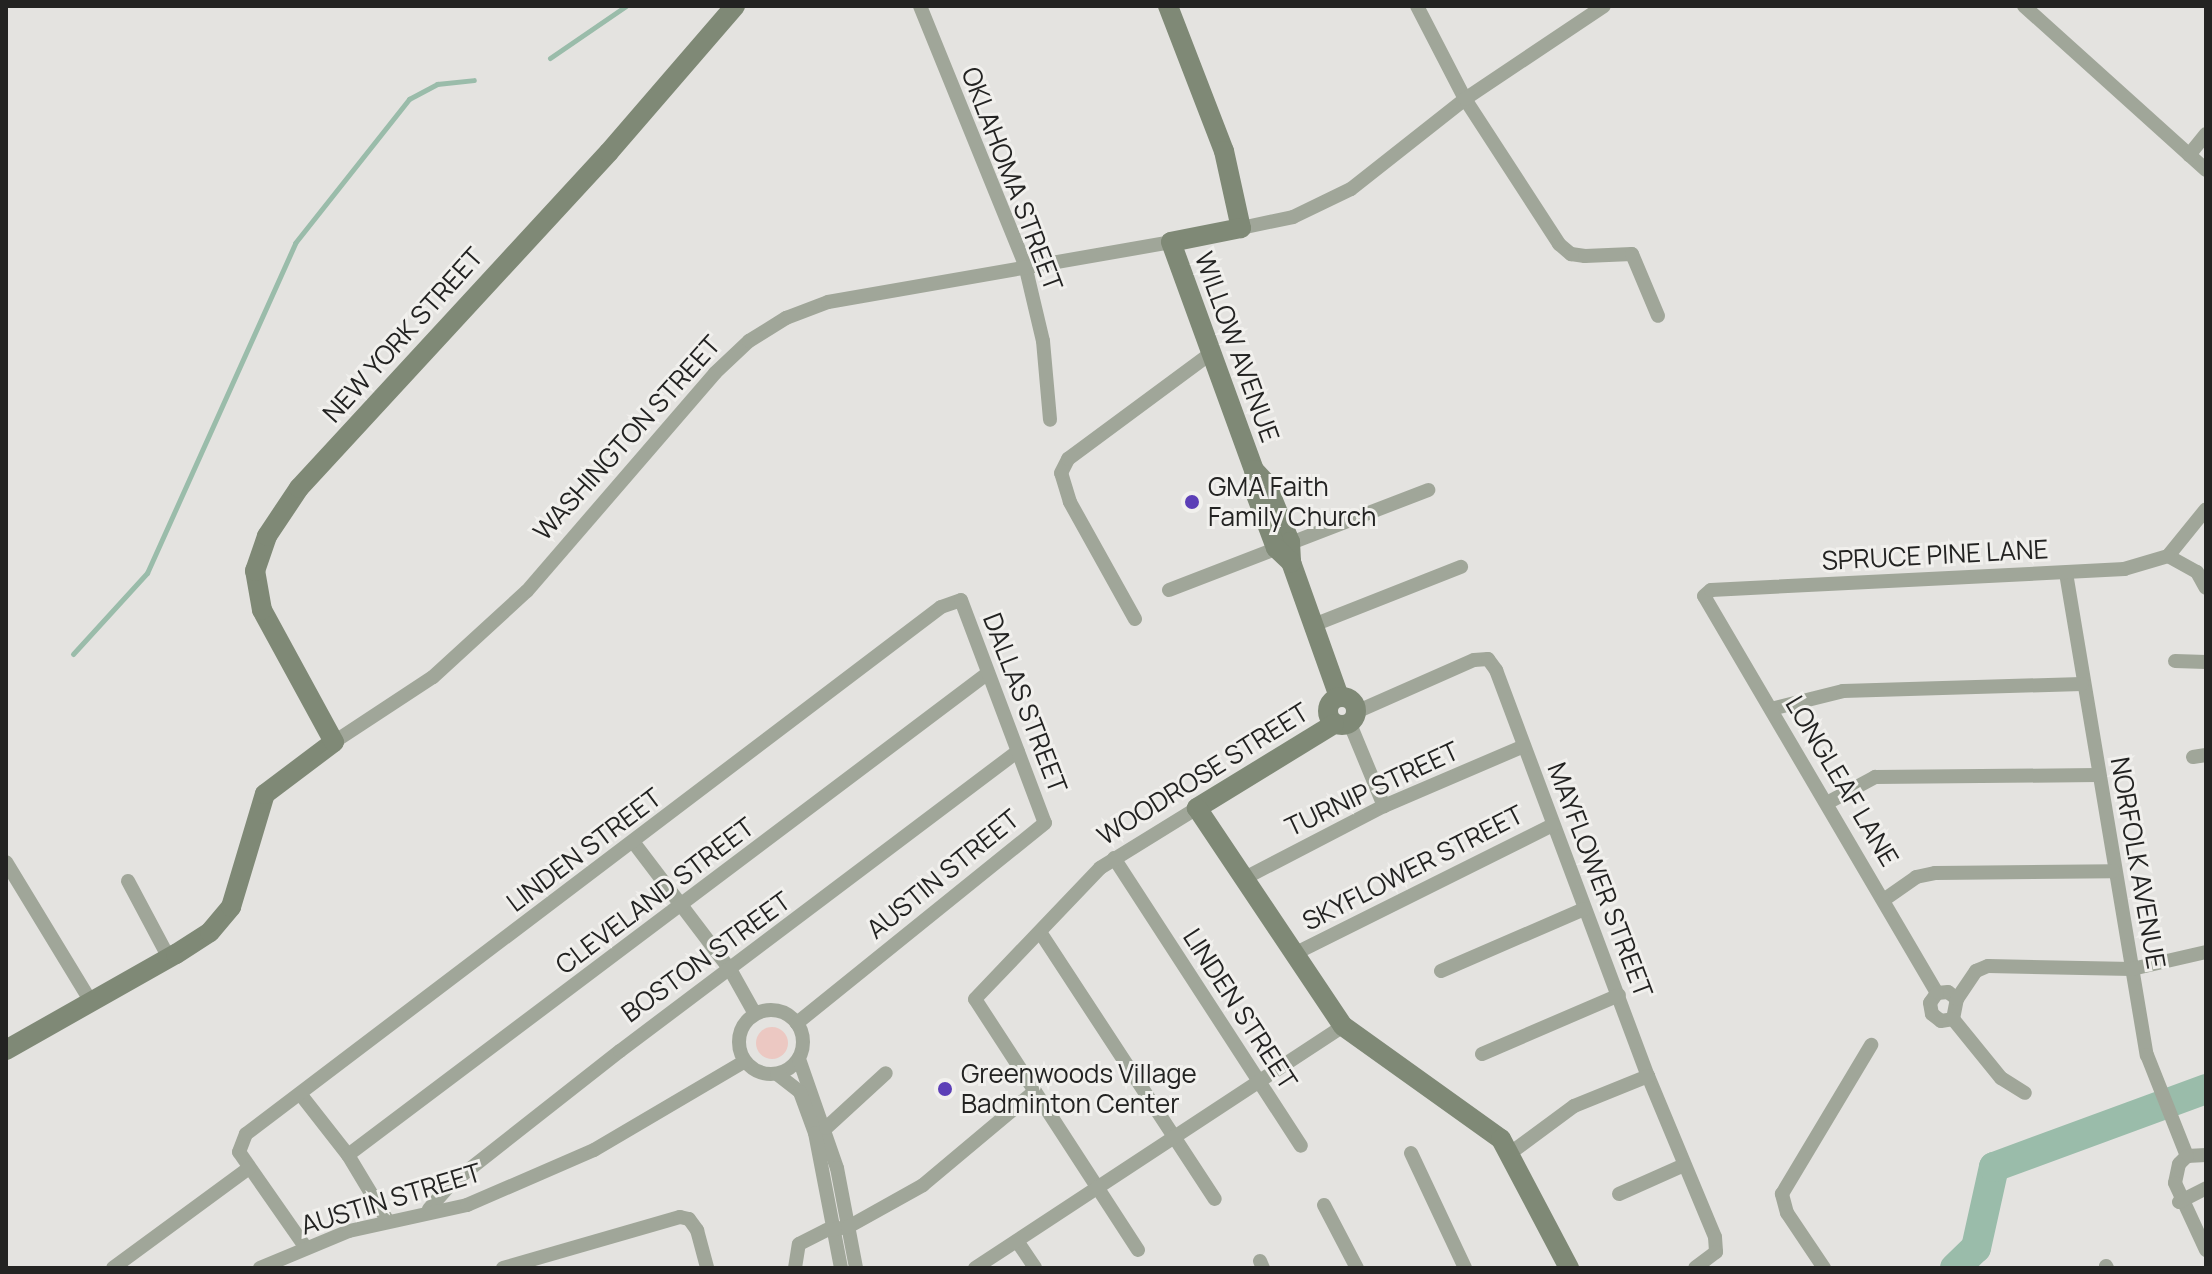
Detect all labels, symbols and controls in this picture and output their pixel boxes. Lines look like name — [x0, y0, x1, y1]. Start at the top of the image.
street label: OKLAHOMA STREET — [955, 63, 1069, 295]
street label: NEW YORK STREET — [316, 241, 490, 429]
street label: WILLOW AVENUE — [1188, 248, 1286, 446]
street label: WASHINGTON STREET — [527, 329, 727, 547]
place label: GMA Faith Family Church — [1208, 471, 1377, 532]
marker: GMA Faith Family Church — [1183, 493, 1201, 511]
street label: SPRUCE PINE LANE — [1821, 533, 2049, 577]
street label: DALLAS STREET — [976, 609, 1074, 797]
street label: LONGLEAF LANE — [1779, 690, 1905, 872]
street label: WOODROSE STREET — [1092, 696, 1314, 852]
street label: TURNIP STREET — [1280, 735, 1464, 843]
street label: NORFOLK AVENUE — [2104, 755, 2172, 971]
street label: MAYFLOWER STREET — [1541, 758, 1659, 1002]
street label: LINDEN STREET — [501, 782, 667, 918]
street label: SKYFLOWER STREET — [1297, 799, 1529, 937]
street label: AUSTIN STREET — [860, 803, 1026, 945]
street label: CLEVELAND STREET — [550, 811, 760, 981]
street label: BOSTON STREET — [615, 885, 797, 1029]
street label: LINDEN STREET — [1176, 923, 1304, 1095]
place label: Greenwoods Village Badminton Center — [961, 1058, 1197, 1120]
marker: Greenwoods Village Badminton Center — [936, 1080, 954, 1098]
street label: AUSTIN STREET — [297, 1157, 485, 1241]

